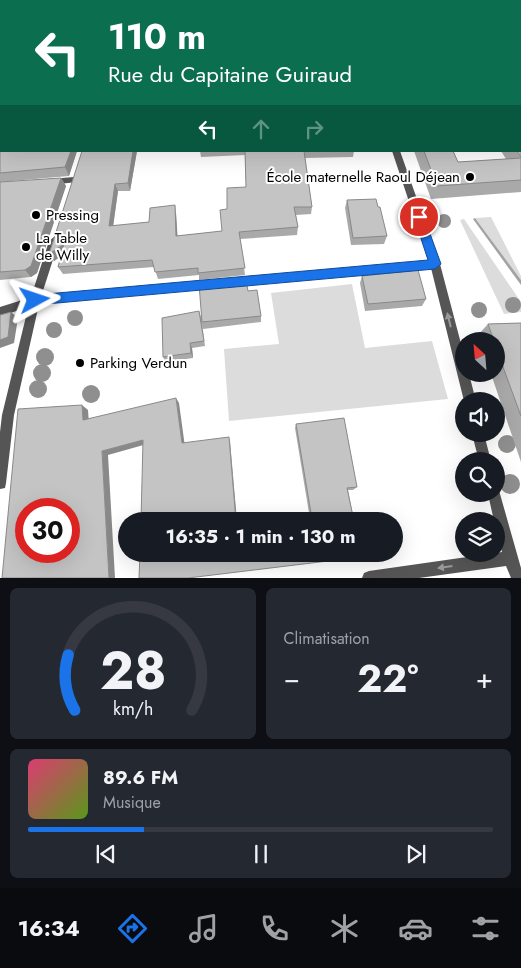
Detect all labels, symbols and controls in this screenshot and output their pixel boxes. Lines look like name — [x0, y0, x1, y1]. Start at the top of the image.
text: 110 m — [108, 12, 206, 62]
icon: left — [25, 20, 90, 85]
text: Rue du Capitaine Guiraud — [108, 58, 352, 90]
icon: left — [194, 115, 222, 143]
icon: ahead — [247, 115, 275, 143]
icon: right — [300, 115, 328, 143]
place label: École maternelle Raoul Déjean — [266, 166, 460, 188]
marker: École maternelle Raoul Déjean — [464, 171, 476, 183]
pin — [398, 196, 440, 238]
icon: arrive — [405, 203, 433, 231]
place label: Pressing — [46, 204, 99, 226]
marker: Pressing — [30, 209, 42, 221]
place label: La Table de Willy — [36, 227, 89, 266]
marker: La Table de Willy — [20, 241, 32, 253]
position arrow — [8, 273, 60, 325]
one-way arrow — [445, 313, 453, 328]
north arrow — [455, 332, 505, 382]
map controls — [455, 332, 505, 562]
place label: Parking Verdun — [90, 352, 187, 374]
marker: Parking Verdun — [74, 357, 86, 369]
button: sound — [455, 392, 505, 442]
button: search — [455, 452, 505, 502]
speed limit sign: 30 — [15, 498, 80, 563]
button: layers — [455, 512, 505, 562]
text: 16:35 · 1 min · 130 m — [165, 523, 356, 550]
one-way arrow — [436, 563, 452, 571]
text: Climatisation — [284, 627, 370, 650]
text: 28 — [99, 633, 166, 709]
text: 22° — [357, 651, 418, 706]
text: − — [284, 658, 300, 699]
text: + — [476, 658, 493, 699]
text: km/h — [113, 696, 153, 722]
text: 89.6 FM — [103, 764, 178, 791]
text: Musique — [103, 791, 161, 814]
icon: previous — [92, 840, 120, 868]
icon: pause — [247, 840, 275, 868]
icon: next — [402, 840, 430, 868]
icon: directions — [115, 911, 150, 946]
icon: music — [186, 911, 221, 946]
icon: phone — [257, 911, 292, 946]
icon: climate — [327, 911, 362, 946]
icon: car — [398, 911, 433, 946]
icon: filters — [468, 911, 503, 946]
text: 16:34 — [18, 912, 80, 944]

